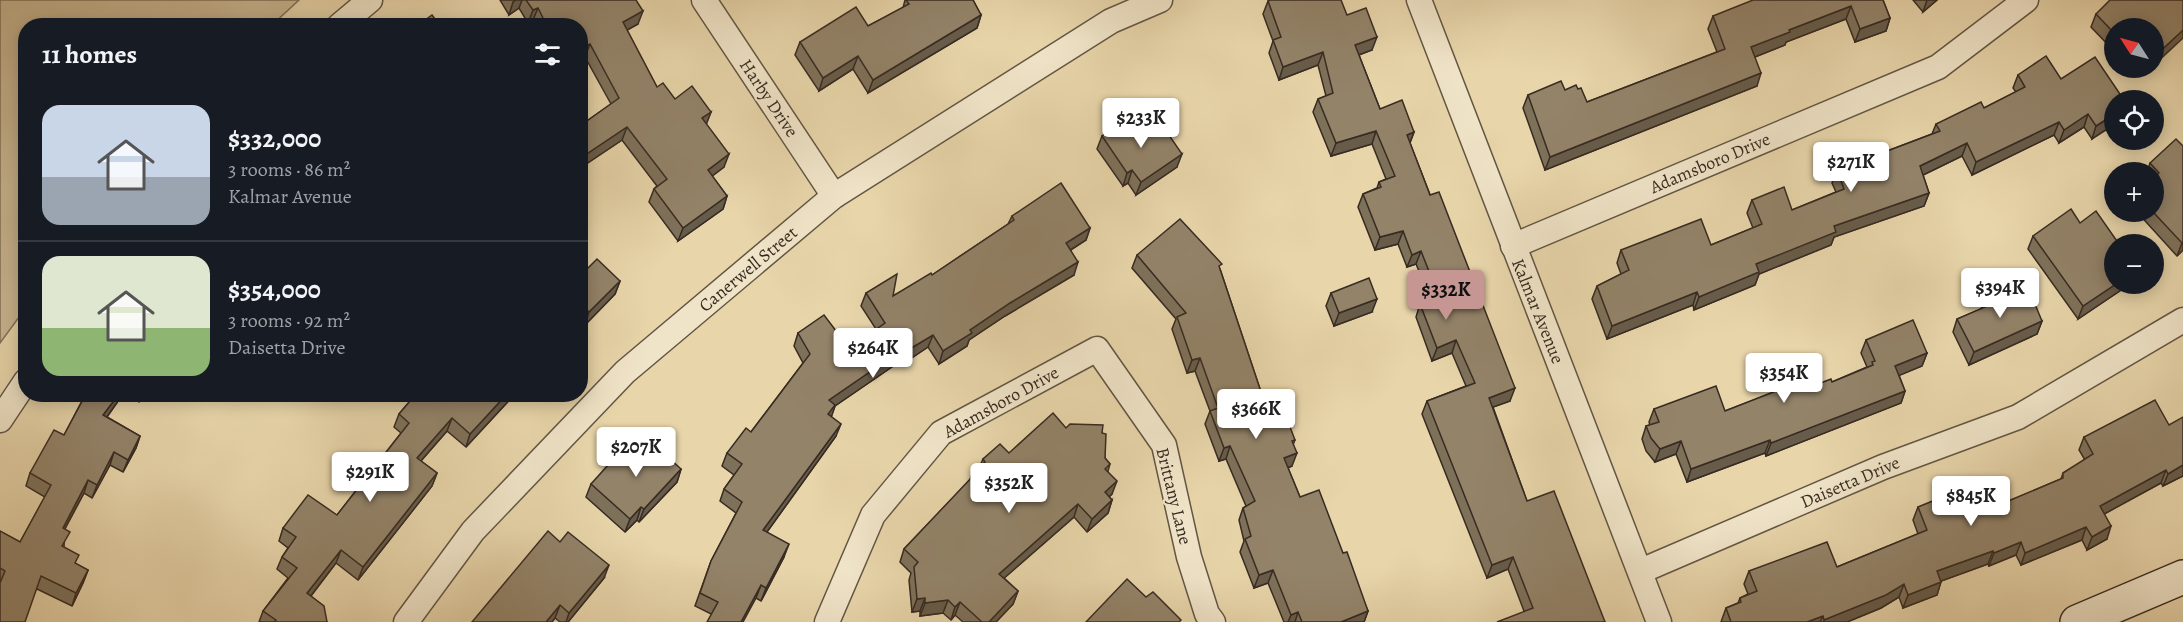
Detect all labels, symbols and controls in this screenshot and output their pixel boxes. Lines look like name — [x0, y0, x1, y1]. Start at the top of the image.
north arrow — [2104, 18, 2164, 78]
map controls — [2104, 18, 2164, 294]
text: 11 homes — [42, 37, 137, 72]
icon: filters — [531, 38, 564, 71]
street label: Harby Drive — [734, 54, 804, 142]
button: locate — [2104, 90, 2164, 150]
pin: $233K — [1099, 98, 1183, 149]
text: $233K — [1116, 104, 1166, 131]
text: $332,000 — [228, 121, 321, 156]
street label: Adamsboro Drive — [1645, 127, 1774, 199]
icon: home — [90, 129, 162, 201]
pin: $271K — [1809, 142, 1893, 193]
text: $271K — [1827, 148, 1875, 175]
text: 3 rooms · 86 m² — [228, 156, 350, 183]
button: + — [2104, 162, 2164, 222]
text: Kalmar Avenue — [228, 183, 352, 210]
street label: Canerwell Street — [694, 221, 802, 317]
button: − — [2104, 234, 2164, 294]
street label: Kalmar Avenue — [1506, 255, 1570, 367]
pin: $394K — [1958, 268, 2042, 319]
pin: $332K — [1404, 270, 1488, 321]
text: $354,000 — [228, 272, 321, 307]
text: $394K — [1975, 274, 2025, 301]
text: $332K — [1421, 276, 1471, 303]
icon: home — [90, 280, 162, 352]
text: 3 rooms · 92 m² — [228, 307, 350, 334]
pin: $264K — [831, 328, 915, 379]
text: Daisetta Drive — [228, 334, 345, 361]
text: $264K — [848, 334, 898, 361]
pin: $354K — [1742, 353, 1826, 404]
text: $354K — [1760, 359, 1809, 386]
street label: Adamsboro Drive — [938, 360, 1063, 444]
pin: $366K — [1214, 389, 1298, 440]
text: $366K — [1231, 395, 1281, 422]
pin: $207K — [594, 427, 678, 478]
text: $207K — [611, 433, 661, 460]
street label: Brittany Lane — [1150, 445, 1198, 547]
street label: Daisetta Drive — [1797, 450, 1903, 514]
pin: $291K — [328, 452, 412, 503]
text: $291K — [346, 458, 394, 485]
pin: $352K — [967, 463, 1051, 514]
text: $352K — [984, 469, 1034, 496]
pin: $845K — [1929, 476, 2013, 527]
text: $845K — [1946, 482, 1996, 509]

